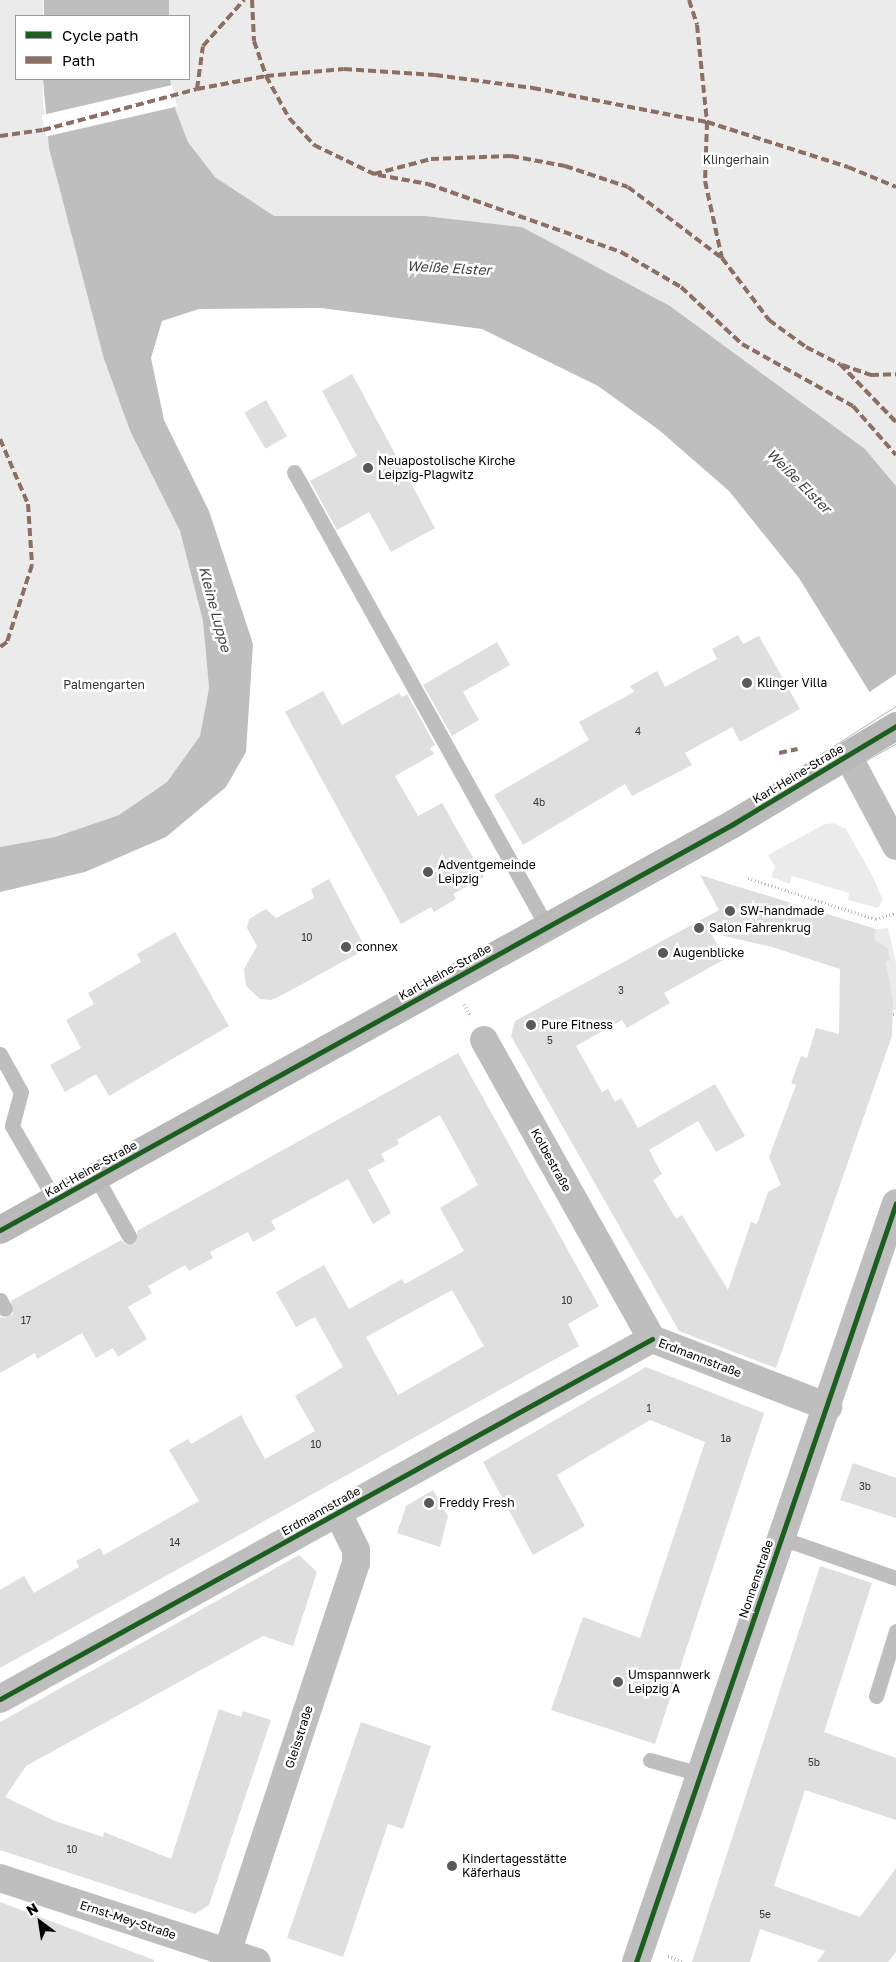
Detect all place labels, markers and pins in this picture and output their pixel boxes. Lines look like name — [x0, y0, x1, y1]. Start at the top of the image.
place label: Neuapostolische Kirche Leipzig-Plagwitz — [378, 454, 515, 482]
marker: Neuapostolische Kirche Leipzig-Plagwitz — [362, 462, 374, 474]
place label: Klinger Villa — [757, 676, 827, 690]
marker: Klinger Villa — [741, 677, 753, 689]
place label: Adventgemeinde Leipzig — [438, 858, 536, 886]
marker: Adventgemeinde Leipzig — [422, 866, 434, 878]
place label: SW-handmade — [740, 904, 824, 918]
marker: SW-handmade — [724, 905, 736, 917]
place label: Salon Fahrenkrug — [709, 921, 811, 935]
marker: Salon Fahrenkrug — [693, 922, 705, 934]
place label: connex — [356, 940, 398, 954]
marker: connex — [340, 941, 352, 953]
place label: Augenblicke — [673, 946, 744, 960]
marker: Augenblicke — [657, 947, 669, 959]
place label: Pure Fitness — [541, 1018, 613, 1032]
marker: Pure Fitness — [525, 1019, 537, 1031]
place label: Freddy Fresh — [439, 1496, 515, 1510]
marker: Freddy Fresh — [423, 1497, 435, 1509]
place label: Umspannwerk Leipzig A — [628, 1668, 711, 1696]
marker: Umspannwerk Leipzig A — [612, 1676, 624, 1688]
place label: Kindertagesstätte Käferhaus — [462, 1852, 567, 1880]
marker: Kindertagesstätte Käferhaus — [446, 1860, 458, 1872]

